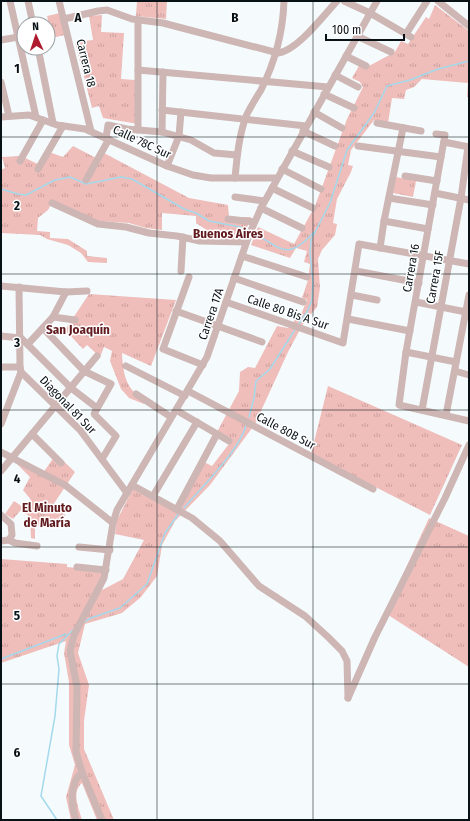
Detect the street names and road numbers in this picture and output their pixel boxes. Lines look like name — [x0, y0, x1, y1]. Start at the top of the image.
street label: Carrera 18 — [73, 38, 99, 88]
street label: Calle 78C Sur — [111, 122, 174, 162]
street label: Carrera 16 — [400, 243, 422, 293]
street label: Carrera 15F — [423, 249, 447, 305]
street label: Carrera 17A — [196, 286, 227, 342]
street label: Calle 80 Bis A Sur — [246, 292, 331, 333]
street label: Diagonal 81 Sur — [37, 373, 100, 437]
street label: Calle 80B Sur — [254, 410, 319, 453]

